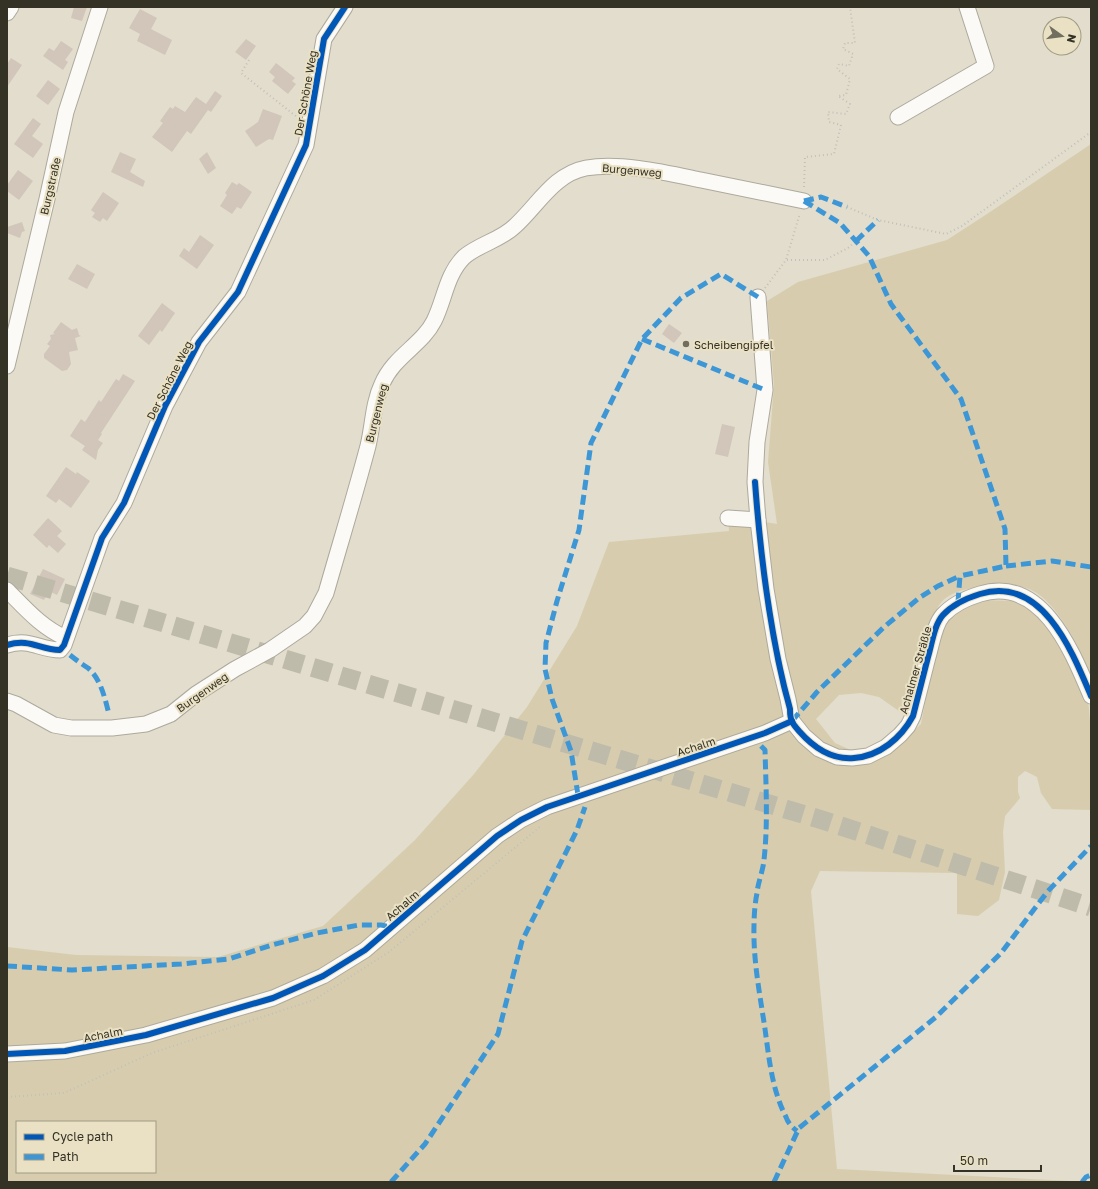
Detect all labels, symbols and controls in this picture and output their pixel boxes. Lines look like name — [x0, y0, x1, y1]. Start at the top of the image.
north arrow — [1042, 16, 1082, 56]
text: N — [1065, 33, 1080, 44]
street label: Der Schöne Weg — [291, 49, 319, 137]
street label: Burgstraße — [37, 156, 63, 216]
street label: Burgenweg — [602, 161, 662, 179]
street label: Der Schöne Weg — [144, 338, 194, 422]
place label: Scheibengipfel — [694, 338, 774, 351]
marker: Scheibengipfel — [681, 339, 691, 349]
street label: Burgenweg — [362, 382, 390, 444]
street label: Achalmer Sträßle — [896, 625, 934, 715]
street label: Burgenweg — [174, 669, 230, 715]
street label: Achalm — [675, 734, 717, 758]
street label: Achalm — [383, 887, 421, 923]
street label: Achalm — [82, 1024, 124, 1044]
legend — [16, 1121, 156, 1173]
text: Cycle path — [52, 1129, 113, 1144]
scale bar — [954, 1147, 1041, 1173]
text: Path — [52, 1149, 79, 1164]
text: 50 m — [960, 1153, 988, 1168]

